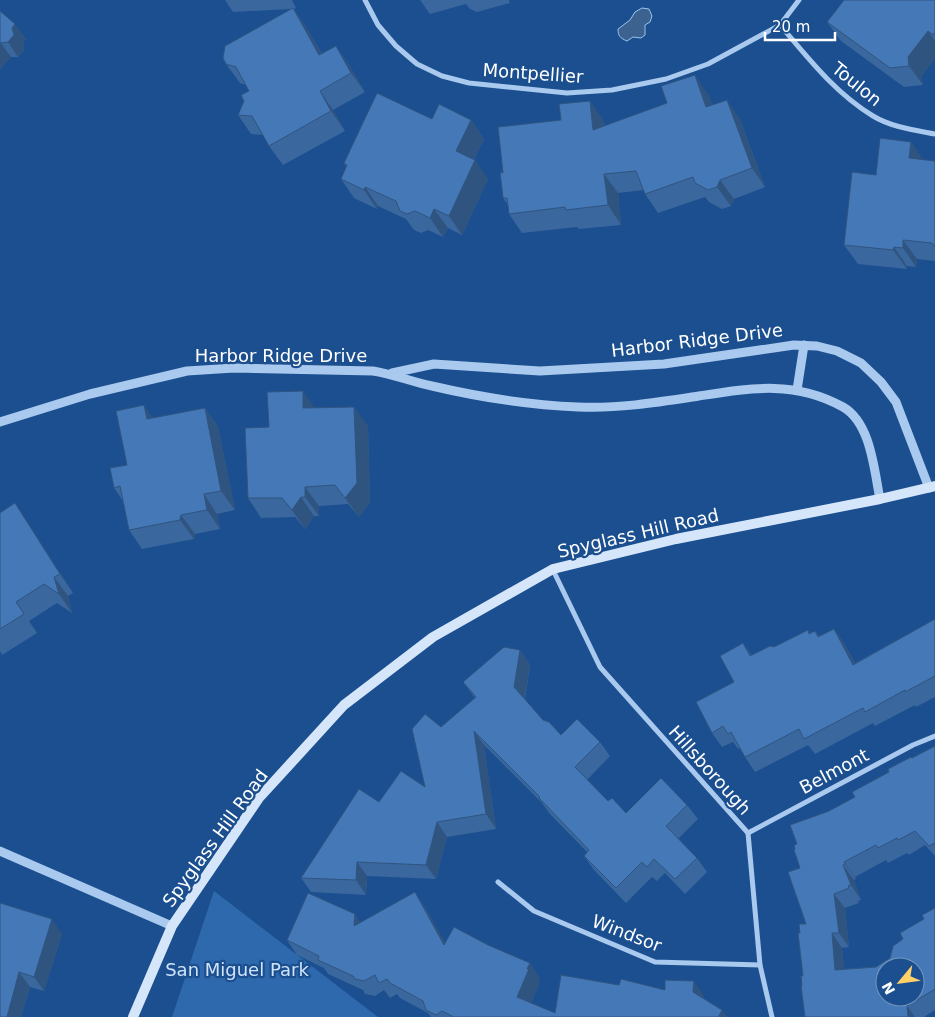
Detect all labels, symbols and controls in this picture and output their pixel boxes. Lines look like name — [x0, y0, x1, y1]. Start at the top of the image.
scale bar — [765, 10, 835, 42]
text: 20 m — [772, 18, 810, 36]
street label: Toulon — [827, 57, 886, 110]
street label: Montpellier — [482, 59, 585, 87]
street label: Harbor Ridge Drive — [610, 319, 784, 361]
street label: Harbor Ridge Drive — [195, 345, 367, 366]
street label: Spyglass Hill Road — [555, 504, 721, 562]
street label: Hillsborough — [665, 721, 755, 819]
street label: Belmont — [796, 744, 872, 798]
street label: Spyglass Hill Road — [158, 765, 272, 911]
street label: Windsor — [589, 910, 665, 956]
north arrow — [875, 957, 925, 1007]
park label: San Miguel Park — [165, 959, 309, 980]
text: N — [879, 979, 898, 997]

